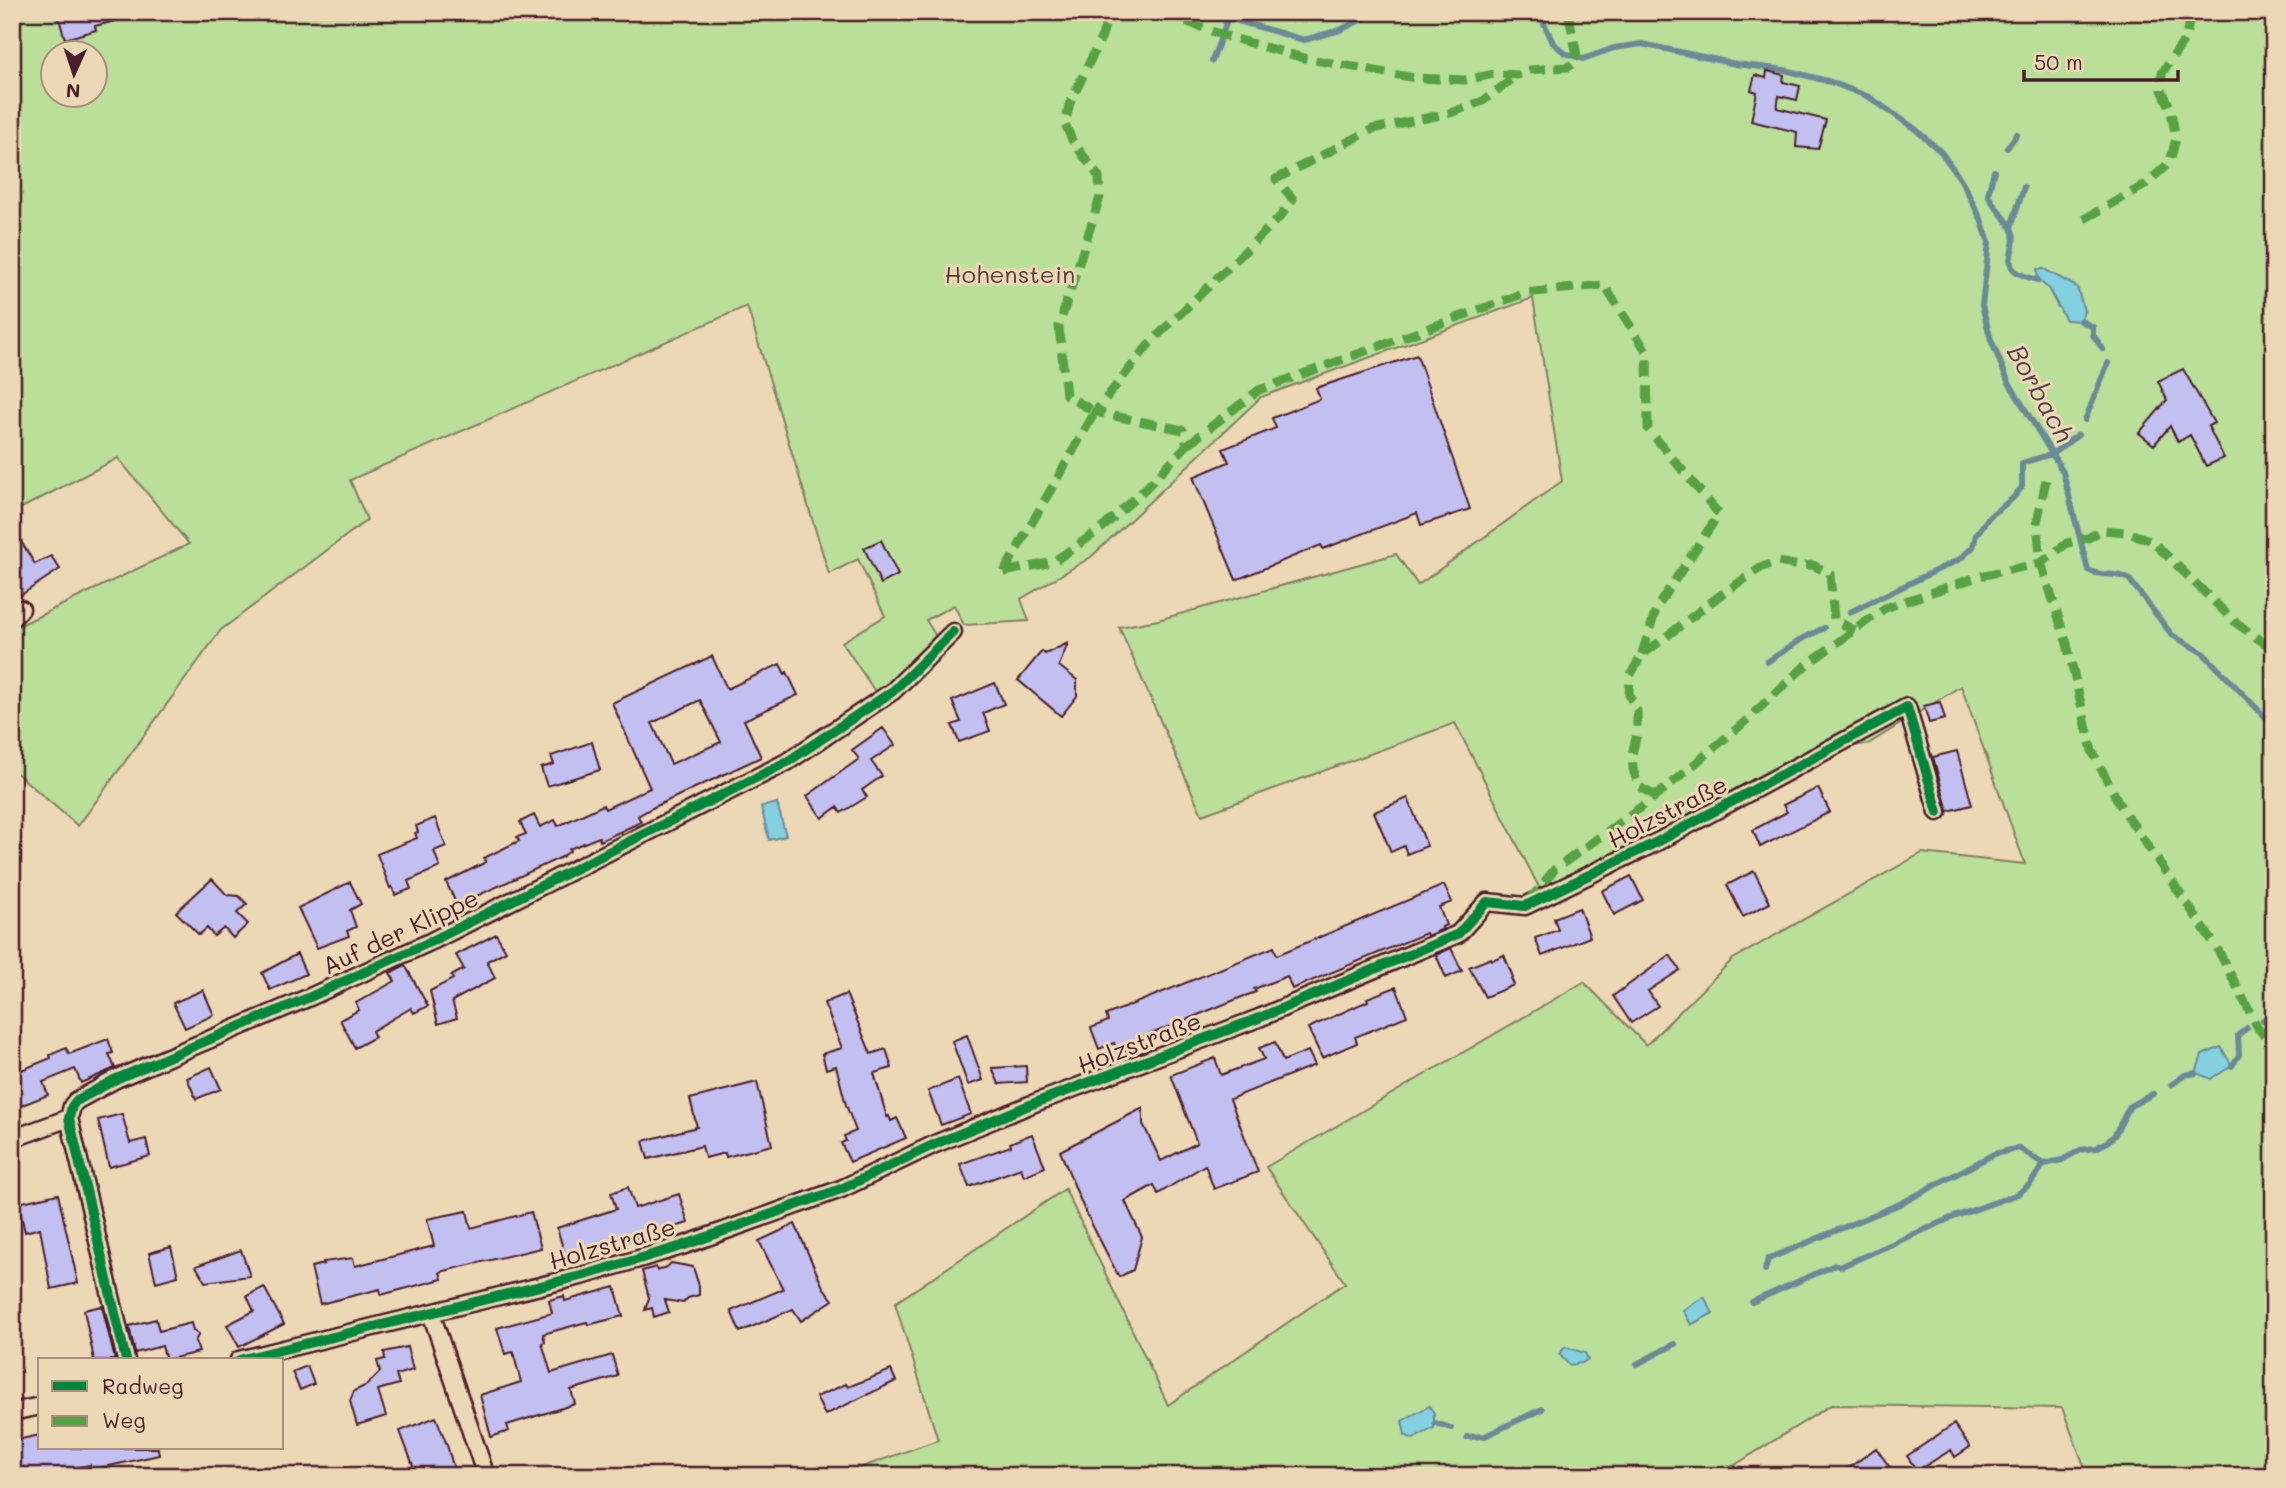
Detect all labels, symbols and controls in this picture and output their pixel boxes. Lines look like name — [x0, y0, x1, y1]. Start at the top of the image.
north arrow — [38, 38, 108, 108]
scale bar — [2024, 38, 2178, 82]
text: 50 m — [2034, 48, 2083, 75]
text: N — [65, 79, 81, 104]
park label: Hohenstein — [945, 258, 1075, 289]
water label: Borbach — [2000, 338, 2082, 448]
street label: Holzstraße — [1602, 768, 1732, 854]
street label: Auf der Klippe — [317, 881, 483, 981]
street label: Holzstraße — [1073, 1004, 1205, 1080]
street label: Holzstraße — [545, 1210, 679, 1276]
legend — [38, 1358, 284, 1450]
text: Radweg — [102, 1372, 183, 1399]
text: Weg — [102, 1406, 146, 1433]

